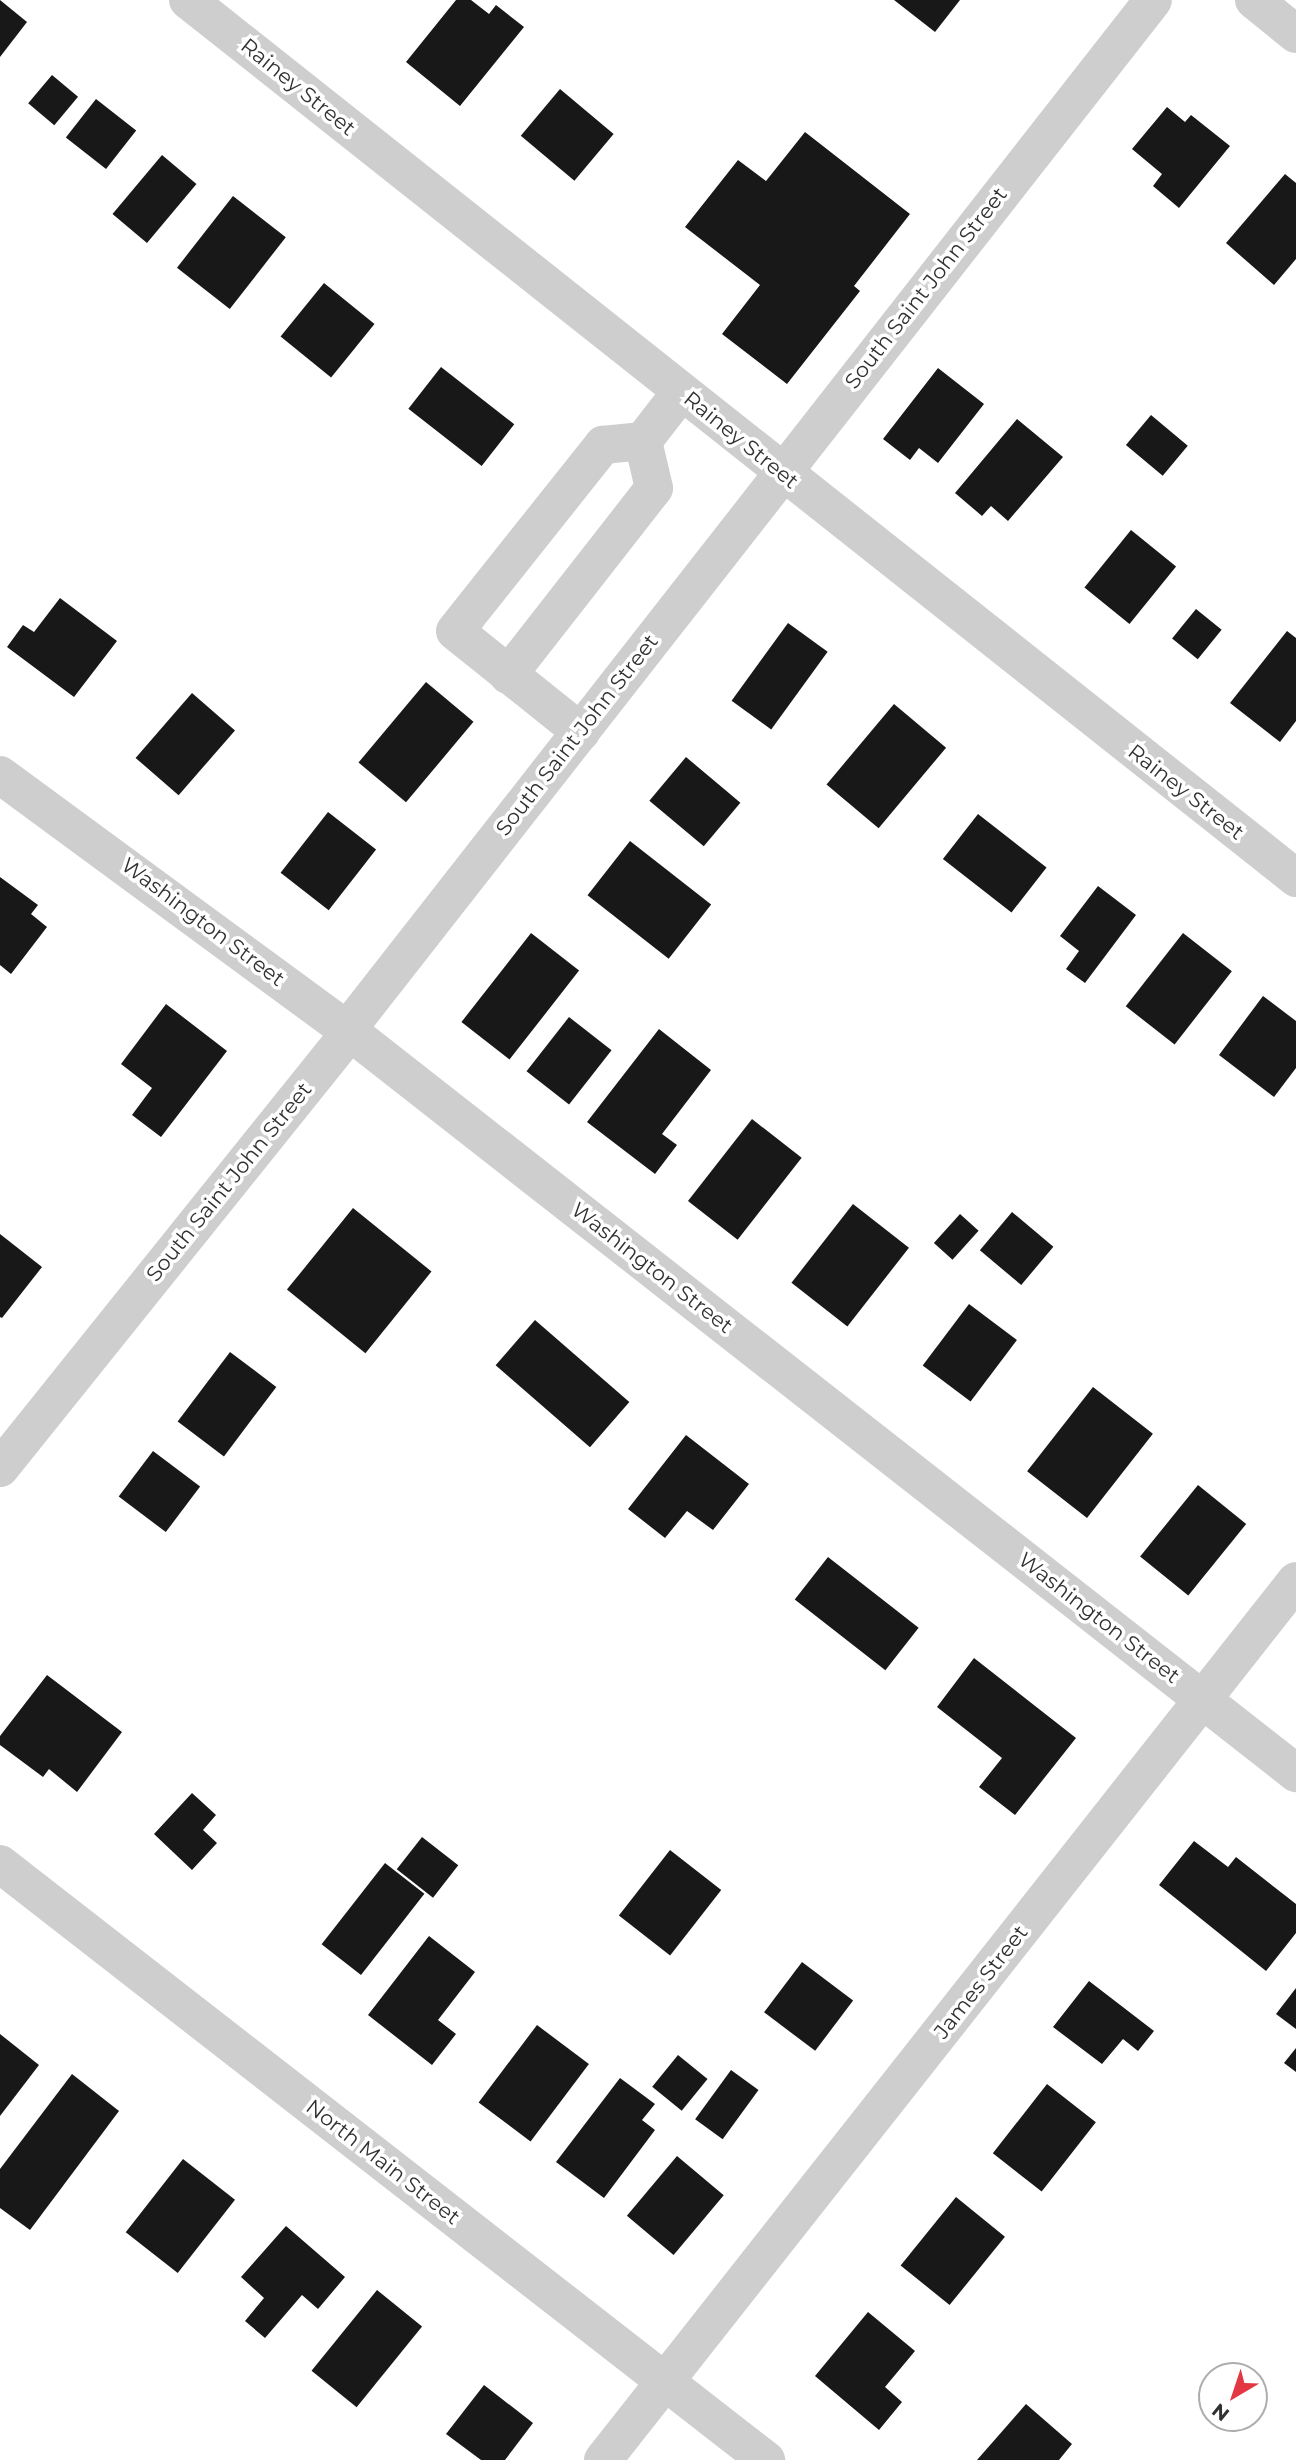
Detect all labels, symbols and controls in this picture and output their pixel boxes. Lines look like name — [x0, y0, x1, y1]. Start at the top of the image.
street label: Rainey Street — [236, 33, 360, 141]
street label: South Saint John Street — [840, 182, 1012, 394]
street label: Rainey Street — [679, 386, 803, 494]
street label: South Saint John Street — [491, 629, 663, 841]
street label: Rainey Street — [1123, 739, 1249, 845]
street label: Washington Street — [116, 852, 290, 992]
street label: South Saint John Street — [141, 1077, 317, 1287]
street label: Washington Street — [566, 1197, 738, 1339]
street label: Washington Street — [1013, 1547, 1185, 1689]
street label: James Street — [929, 1920, 1033, 2044]
street label: North Main Street — [301, 2094, 465, 2230]
north arrow — [1198, 2362, 1268, 2432]
text: N — [1208, 2398, 1234, 2426]

